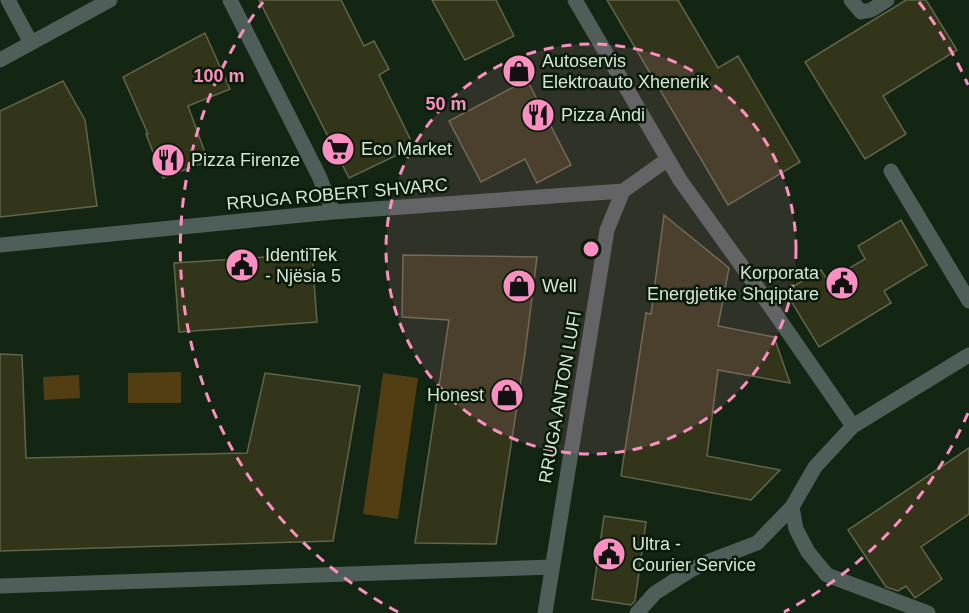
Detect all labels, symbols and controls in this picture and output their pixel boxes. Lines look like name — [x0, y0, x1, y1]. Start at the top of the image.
place label: Autoservis Elektroauto Xhenerik — [542, 51, 710, 92]
shop icon: Autoservis Elektroauto Xhenerik — [501, 53, 537, 89]
text: 100 m — [193, 66, 245, 86]
text: 50 m — [425, 94, 467, 114]
restaurant icon: Pizza Andi — [520, 97, 556, 133]
place label: Pizza Andi — [561, 105, 645, 125]
supermarket icon: Eco Market — [320, 131, 356, 167]
place label: Eco Market — [361, 139, 452, 159]
restaurant icon: Pizza Firenze — [150, 142, 186, 178]
place label: Pizza Firenze — [191, 150, 300, 170]
street label: RRUGA ROBERT SHVARC — [226, 174, 448, 214]
centre of rings — [581, 239, 601, 259]
place label: IdentiTek - Njësia 5 — [265, 245, 341, 286]
public building icon: IdentiTek - Njësia 5 — [224, 247, 260, 283]
place label: Korporata Energjetike Shqiptare — [647, 263, 820, 304]
public building icon: Korporata Energjetike Shqiptare — [824, 265, 860, 301]
shop icon: Well — [501, 268, 537, 304]
place label: Well — [542, 276, 577, 296]
street label: RRUGA ANTON LUFI — [535, 309, 585, 485]
shop icon: Honest — [489, 377, 525, 413]
place label: Honest — [427, 385, 484, 405]
place label: Ultra - Courier Service — [632, 534, 756, 575]
public building icon: Ultra - Courier Service — [591, 536, 627, 572]

